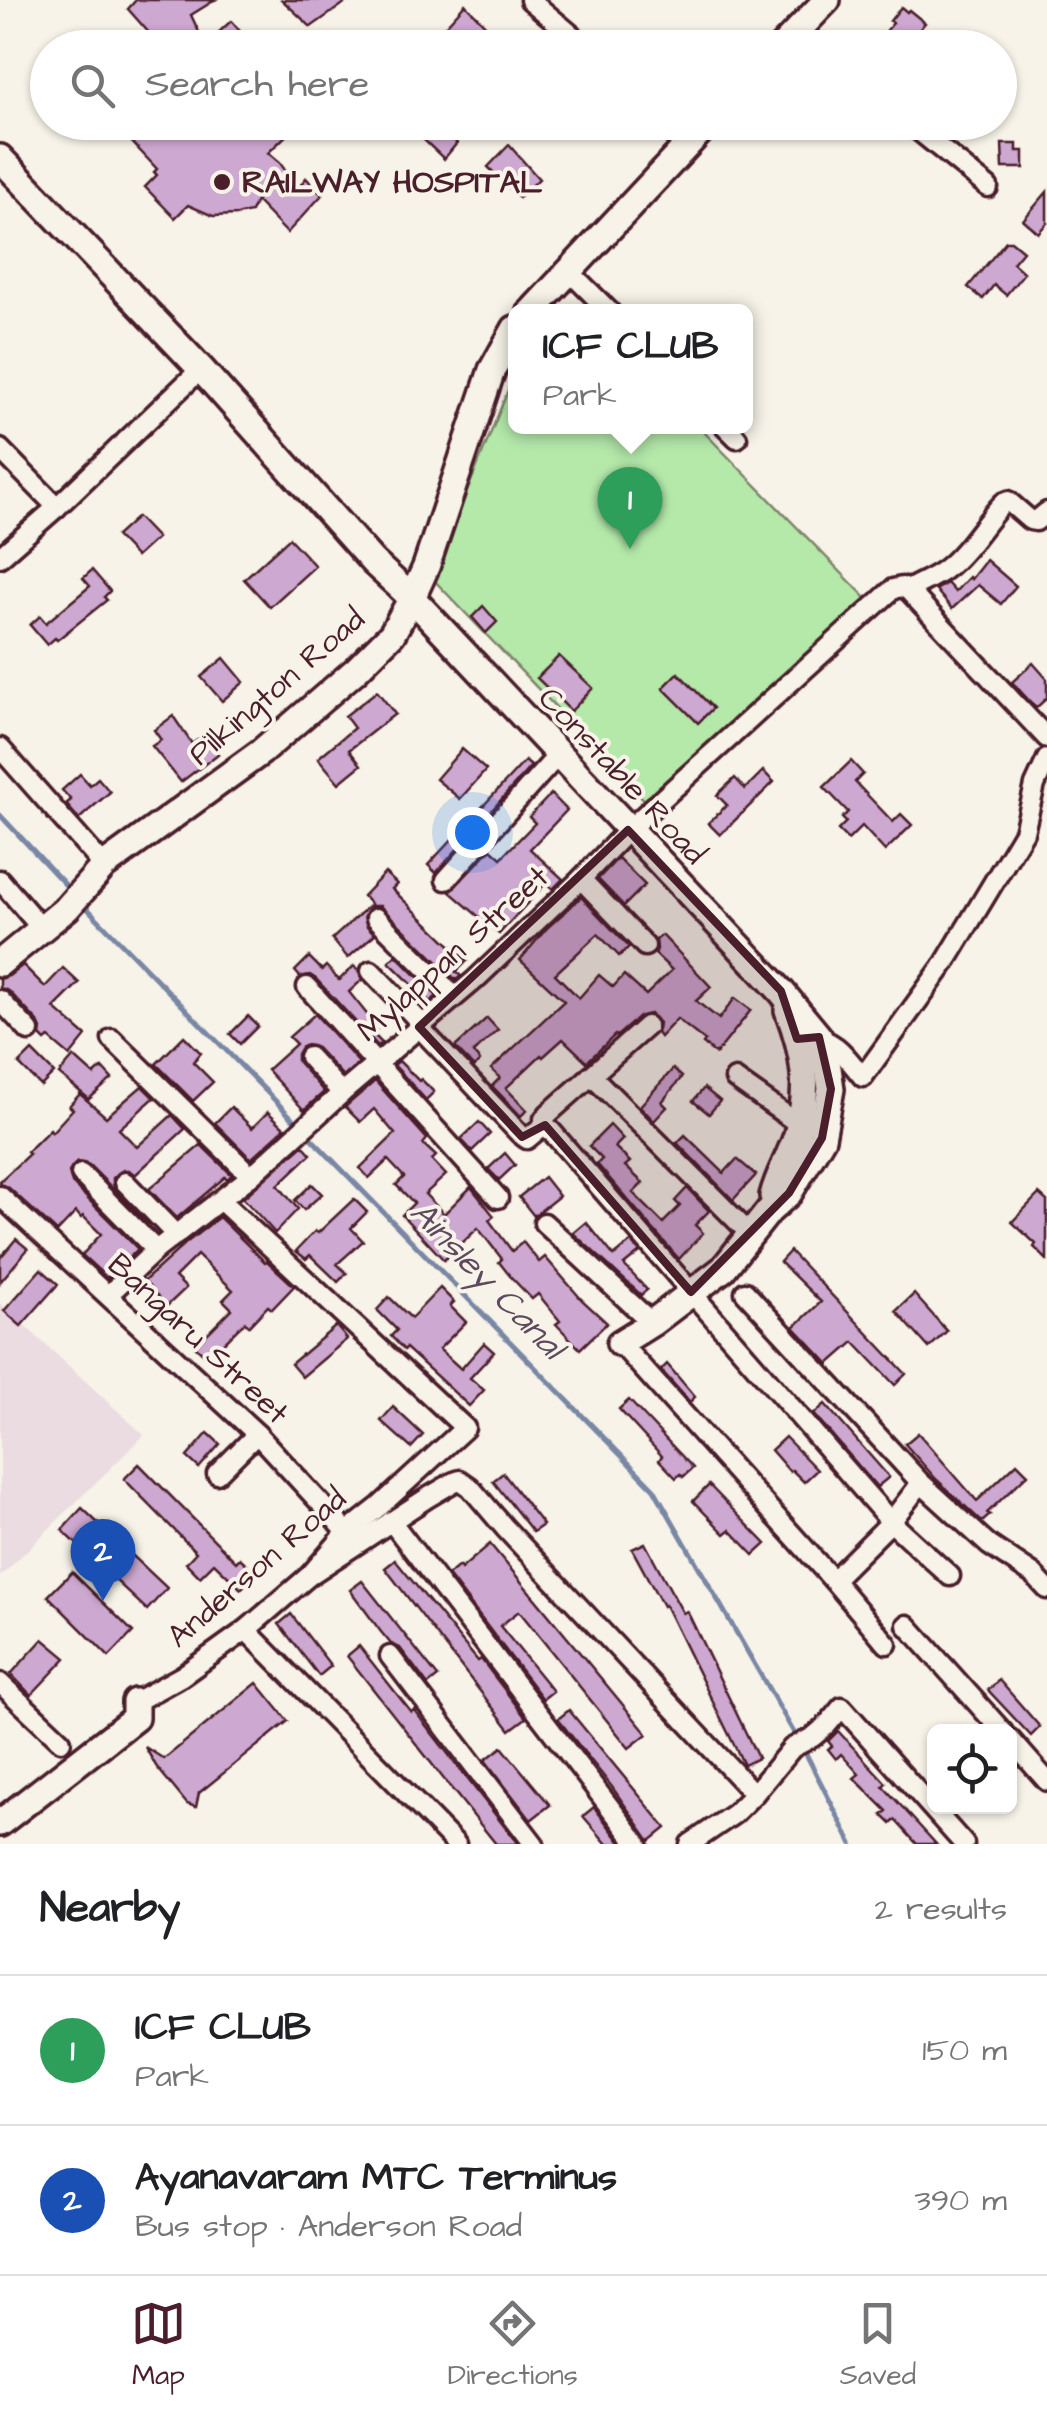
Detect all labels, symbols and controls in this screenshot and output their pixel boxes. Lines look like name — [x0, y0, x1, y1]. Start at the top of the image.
search box — [30, 30, 1017, 140]
icon: search — [65, 58, 120, 113]
text: Search here — [145, 59, 369, 111]
place label: RAILWAY HOSPITAL — [242, 160, 543, 205]
marker: RAILWAY HOSPITAL — [211, 171, 233, 193]
popup — [508, 304, 753, 434]
text: ICF CLUB — [543, 321, 718, 373]
text: Park — [543, 373, 617, 418]
pin: 1 — [598, 466, 662, 549]
street label: Pilkington Road — [179, 598, 375, 776]
street label: Constable Road — [528, 677, 716, 875]
your location — [447, 807, 498, 858]
street label: Mylappan Street — [347, 855, 559, 1053]
water label: Ainsley Canal — [398, 1190, 579, 1374]
street label: Bangaru Street — [97, 1243, 299, 1435]
street label: Anderson Road — [158, 1477, 356, 1659]
pin: 2 — [70, 1518, 136, 1601]
map controls — [927, 1724, 1017, 1814]
button: locate — [927, 1724, 1017, 1814]
text: Nearby — [40, 1880, 180, 1938]
text: 2 results — [875, 1887, 1007, 1932]
text: ICF CLUB — [135, 2002, 311, 2054]
text: 1 — [70, 2028, 75, 2073]
text: 150 m — [922, 2028, 1007, 2073]
text: Park — [135, 2054, 209, 2099]
text: Ayanavaram MTC Terminus — [135, 2152, 617, 2204]
text: 2 — [63, 2178, 82, 2223]
text: 390 m — [915, 2178, 1007, 2223]
text: Bus stop · Anderson Road — [135, 2204, 522, 2249]
tab: Map — [131, 2296, 186, 2395]
tab: Directions — [448, 2296, 578, 2395]
tab: Saved — [840, 2296, 916, 2395]

